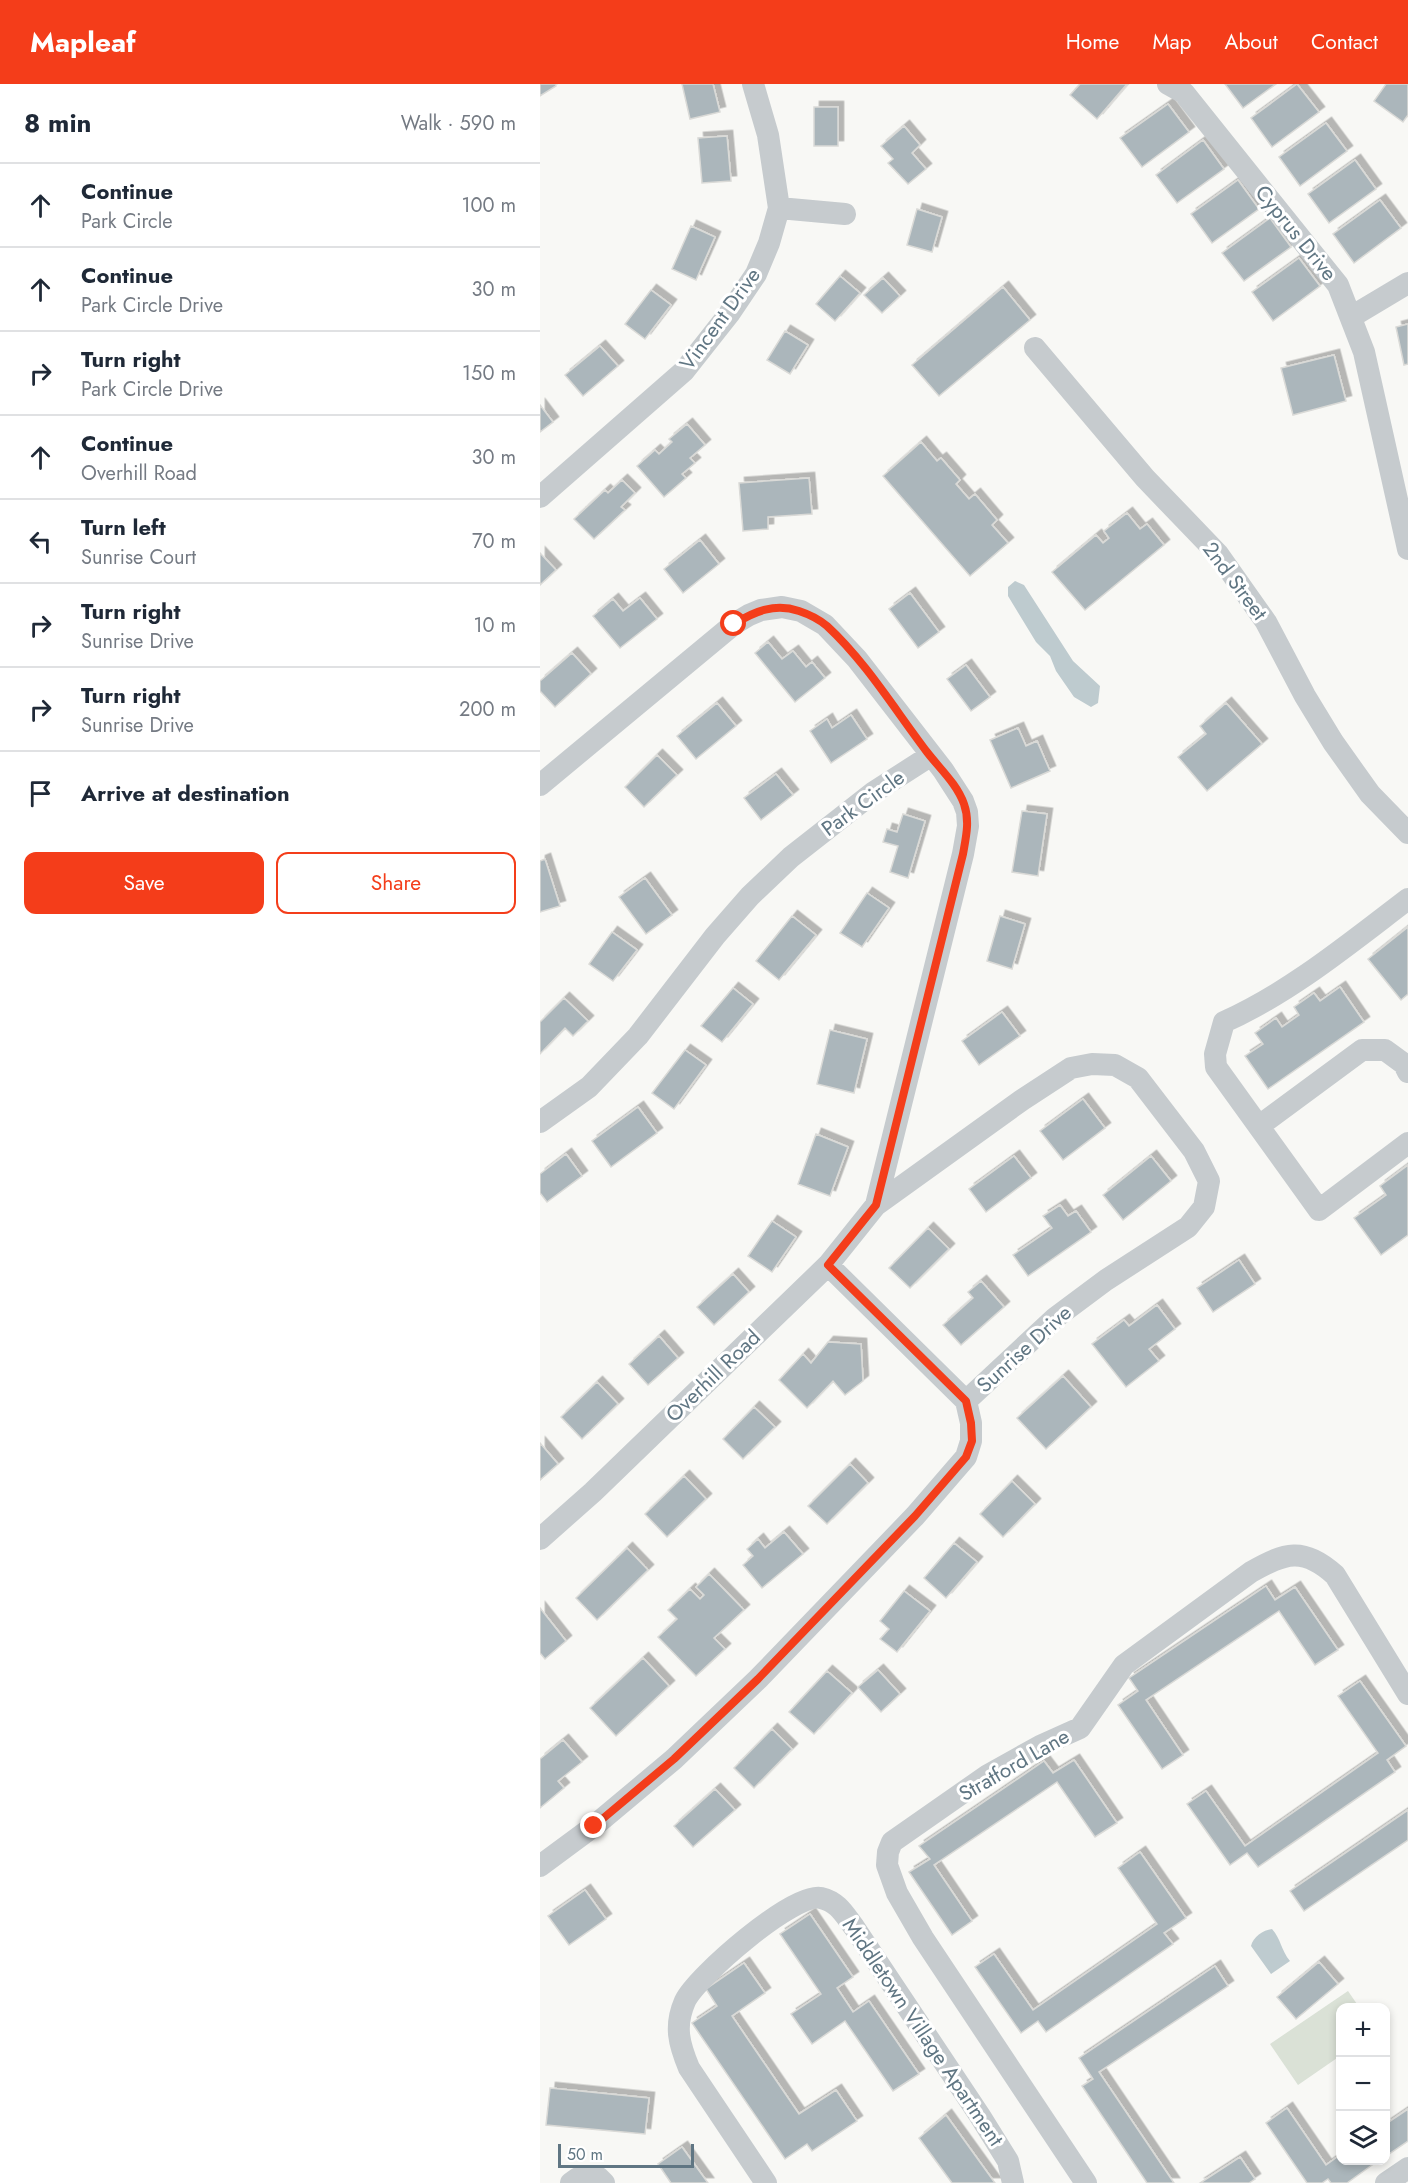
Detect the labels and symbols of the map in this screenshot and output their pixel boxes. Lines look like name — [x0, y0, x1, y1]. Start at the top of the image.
street label: Cyprus Drive — [1248, 179, 1344, 287]
street label: Vincent Drive — [673, 261, 768, 376]
street label: 2nd Street — [1196, 535, 1274, 627]
route start — [720, 610, 746, 636]
street label: Park Circle — [815, 763, 911, 843]
street label: Sunrise Drive — [970, 1298, 1078, 1400]
street label: Overhill Road — [659, 1323, 767, 1429]
street label: Stratford Lane — [953, 1721, 1075, 1809]
route end — [580, 1812, 606, 1838]
street label: Middletown Village Apartment — [835, 1912, 1011, 2152]
scale bar — [558, 2141, 694, 2168]

